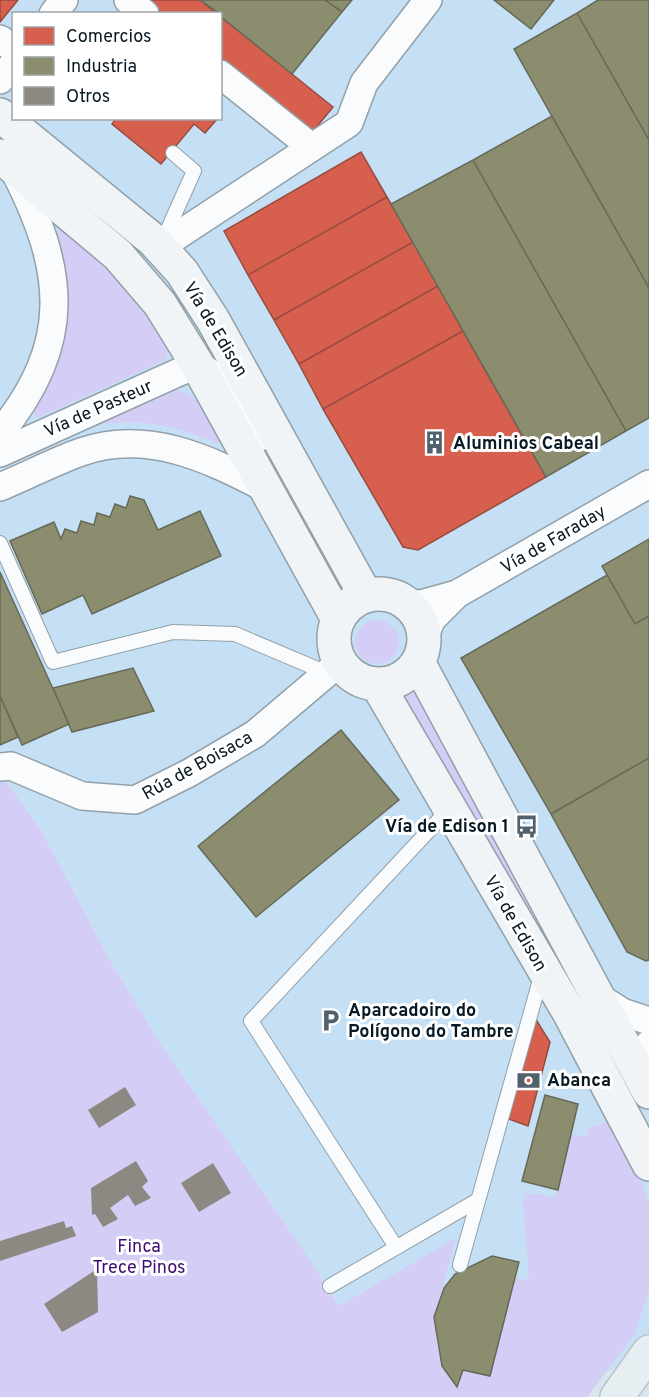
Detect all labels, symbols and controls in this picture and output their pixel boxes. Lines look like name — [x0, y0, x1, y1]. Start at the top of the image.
legend — [12, 12, 222, 120]
text: Comercios — [66, 26, 152, 49]
text: Industria — [66, 56, 137, 79]
text: Otros — [66, 86, 110, 109]
street label: Vía de Edison — [177, 278, 252, 382]
street label: Vía de Pasteur — [41, 375, 156, 444]
building icon: Aluminios Cabeal — [422, 430, 448, 456]
place label: Aluminios Cabeal — [453, 433, 599, 456]
street label: Vía de Faraday — [497, 501, 611, 580]
street label: Rúa de Boisaca — [139, 727, 257, 806]
bus stop icon: Vía de Edison 1 — [514, 813, 540, 839]
place label: Vía de Edison 1 — [385, 816, 509, 839]
street label: Vía de Edison — [478, 872, 551, 976]
place label: Aparcadoiro do Polígono do Tambre — [348, 1000, 513, 1044]
parking icon: Aparcadoiro do Polígono do Tambre — [317, 1007, 343, 1033]
bank icon: Abanca — [516, 1067, 542, 1093]
place label: Abanca — [547, 1070, 611, 1093]
park label: Finca Trece Pinos — [92, 1236, 186, 1280]

